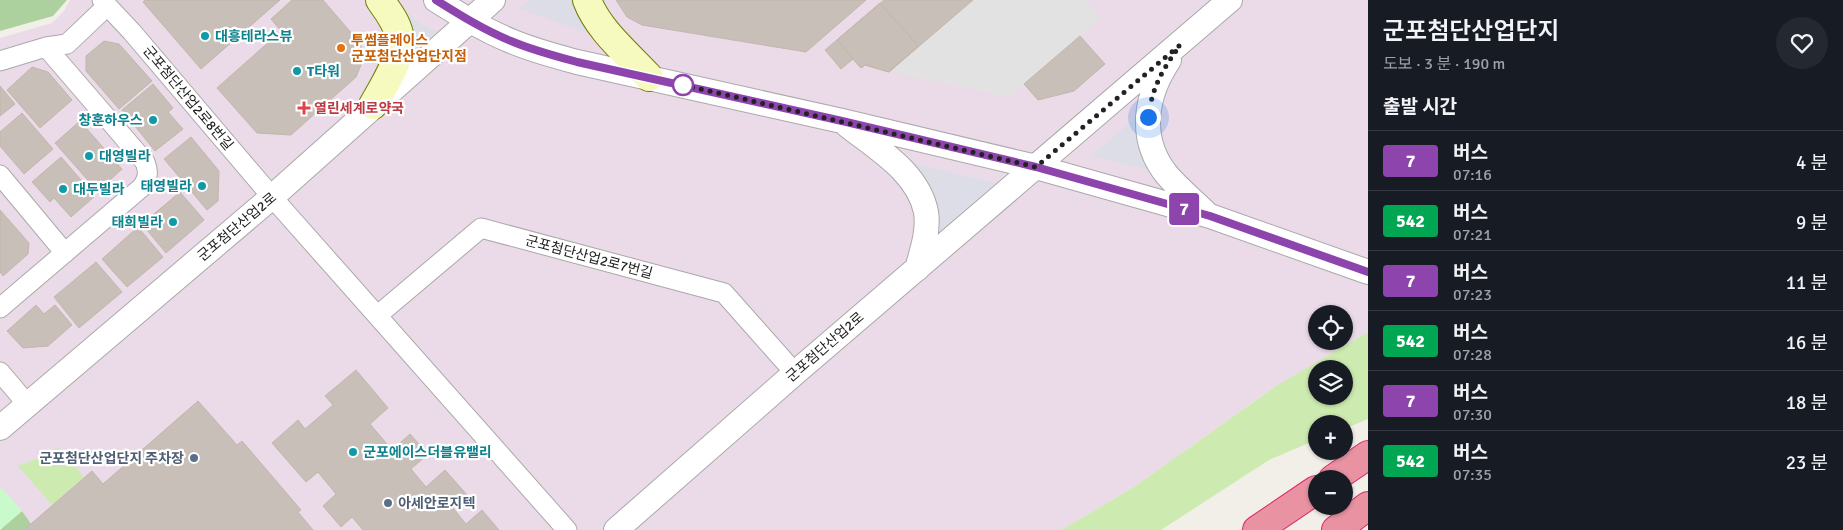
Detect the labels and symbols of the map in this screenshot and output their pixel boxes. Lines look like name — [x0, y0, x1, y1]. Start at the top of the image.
place label: 대흥테라스뷰 — [215, 28, 292, 45]
marker: 대흥테라스뷰 — [199, 30, 211, 42]
place label: 투썸플레이스 군포첨단산업단지점 — [351, 32, 467, 65]
street label: 군포첨단산업2로8번길 — [139, 42, 237, 154]
marker: 투썸플레이스 군포첨단산업단지점 — [335, 42, 347, 54]
place label: T타워 — [307, 63, 340, 80]
marker: T타워 — [291, 65, 303, 77]
unlabelled marker — [672, 74, 694, 96]
place label: 열린세계로약국 — [314, 100, 404, 117]
marker: 열린세계로약국 — [298, 102, 310, 114]
your location — [1136, 105, 1161, 130]
place label: 창훈하우스 — [79, 112, 143, 129]
marker: 창훈하우스 — [147, 114, 159, 126]
place label: 대영빌라 — [99, 148, 151, 165]
marker: 대영빌라 — [83, 150, 95, 162]
place label: 태영빌라 — [140, 178, 192, 195]
marker: 태영빌라 — [196, 180, 208, 192]
place label: 대두빌라 — [73, 181, 125, 198]
marker: 대두빌라 — [57, 183, 69, 195]
street label: 군포첨단산업2로 — [194, 189, 280, 265]
line badge: 7 — [1168, 193, 1200, 225]
place label: 태희빌라 — [111, 214, 163, 231]
marker: 태희빌라 — [167, 216, 179, 228]
street label: 군포첨단산업2로7번길 — [524, 232, 654, 282]
street label: 군포첨단산업2로 — [783, 308, 868, 385]
place label: 군포에이스더블유밸리 — [363, 444, 492, 461]
marker: 군포에이스더블유밸리 — [347, 446, 359, 458]
place label: 군포첨단산업단지 주차장 — [39, 450, 184, 467]
marker: 군포첨단산업단지 주차장 — [188, 452, 200, 464]
place label: 아세안로지텍 — [398, 495, 475, 512]
marker: 아세안로지텍 — [382, 497, 394, 509]

